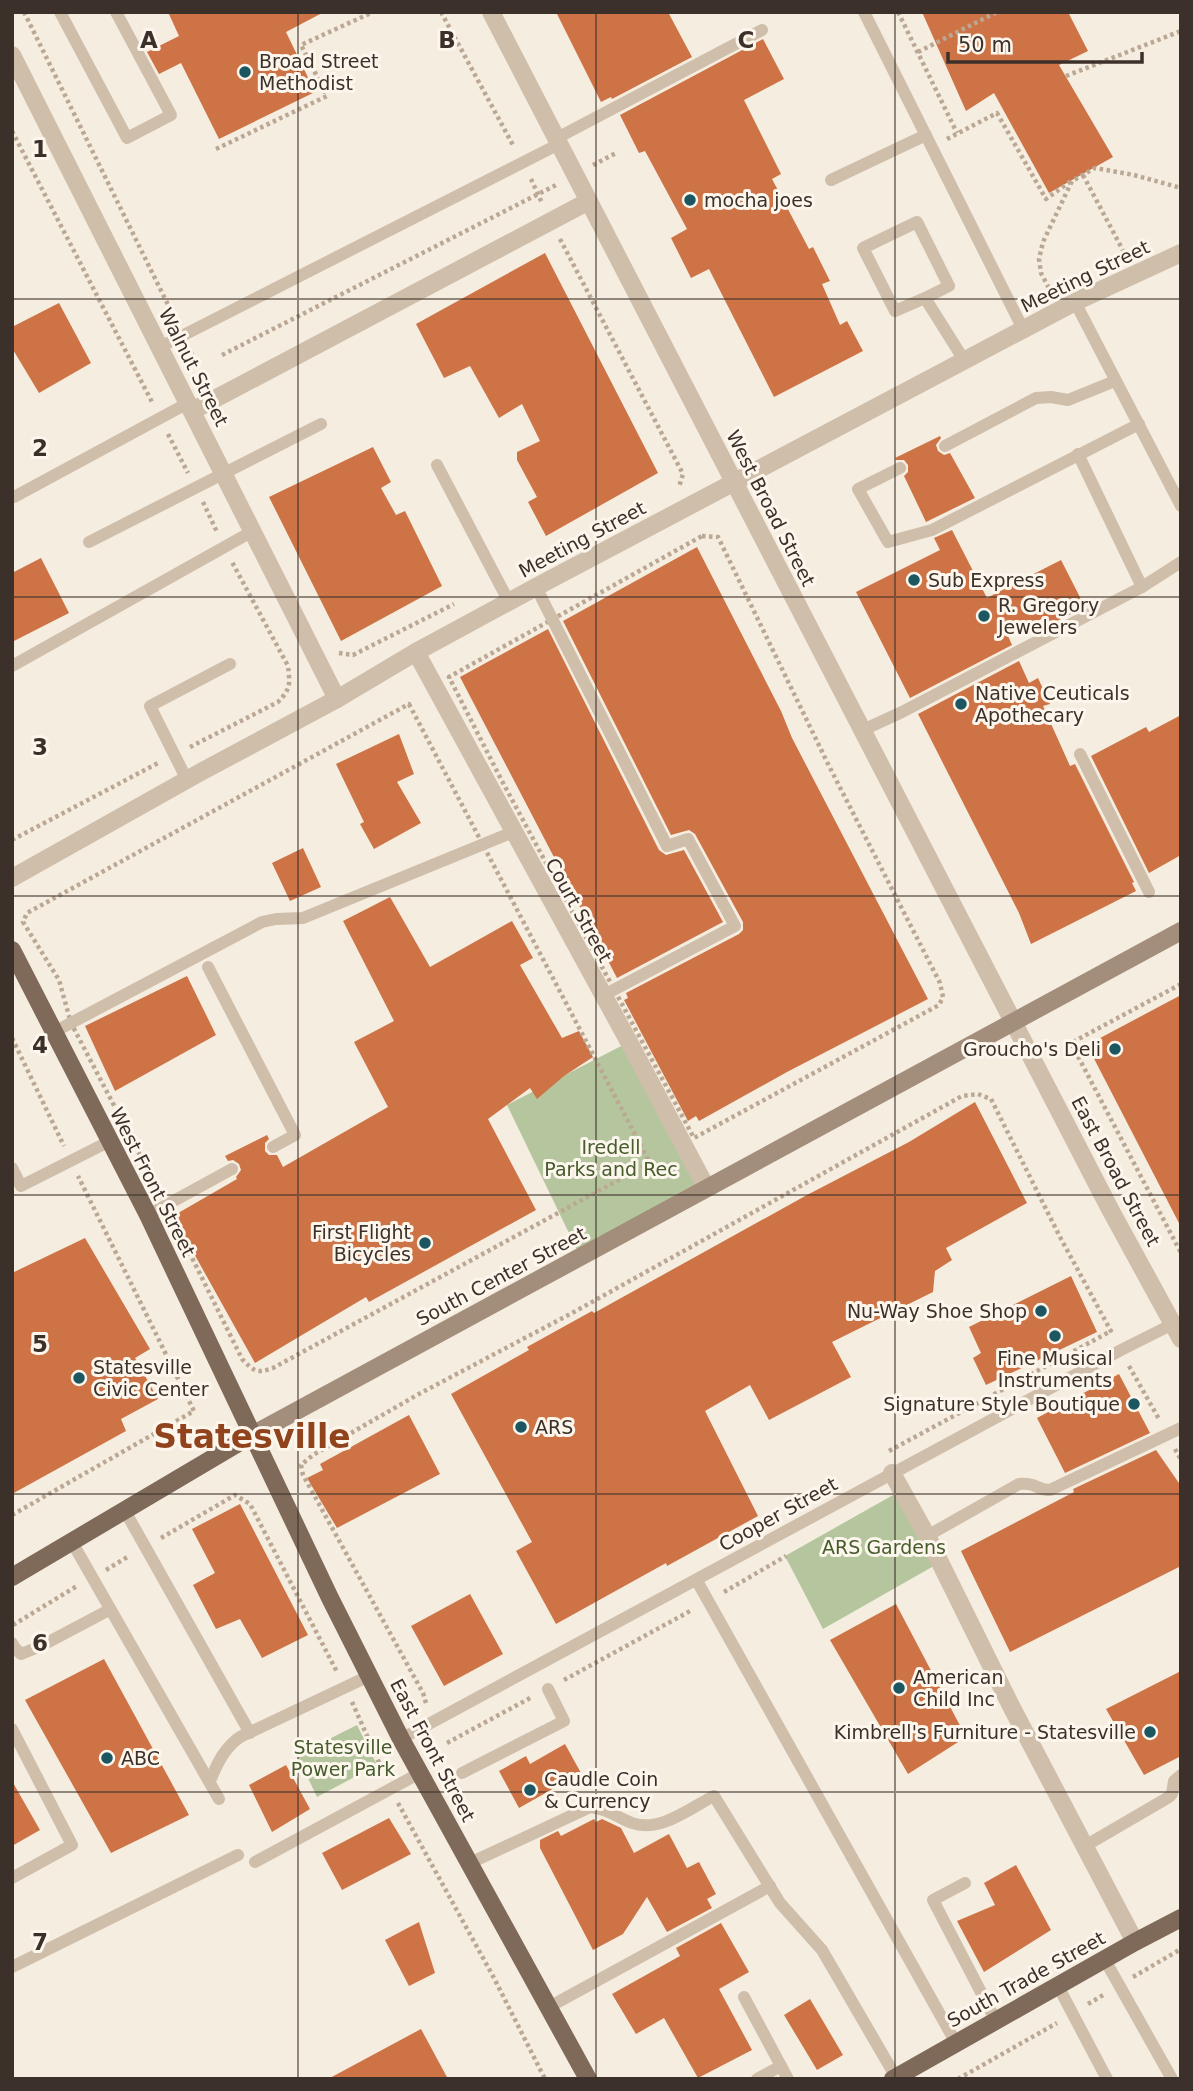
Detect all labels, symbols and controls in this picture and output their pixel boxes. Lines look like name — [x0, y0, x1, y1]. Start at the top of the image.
scale bar — [948, 21, 1142, 65]
text: A — [140, 27, 158, 53]
text: B — [438, 27, 456, 53]
text: C — [738, 27, 754, 53]
text: 50 m — [958, 33, 1012, 57]
place label: Broad Street Methodist — [259, 50, 379, 94]
marker: Broad Street Methodist — [237, 64, 253, 80]
text: 1 — [32, 136, 48, 162]
place label: mocha joes — [704, 189, 813, 211]
marker: mocha joes — [682, 192, 698, 208]
street label: Meeting Street — [1017, 235, 1153, 317]
street label: Walnut Street — [155, 304, 233, 430]
street label: West Broad Street — [722, 426, 820, 590]
text: 2 — [32, 435, 48, 461]
street label: Meeting Street — [515, 496, 649, 582]
place label: Sub Express — [928, 569, 1044, 591]
marker: Sub Express — [906, 572, 922, 588]
place label: R. Gregory Jewelers — [997, 594, 1099, 638]
marker: R. Gregory Jewelers — [976, 608, 992, 624]
place label: Native Ceuticals Apothecary — [975, 682, 1130, 726]
marker: Native Ceuticals Apothecary — [953, 696, 969, 712]
text: 3 — [32, 734, 48, 760]
street label: Court Street — [541, 854, 617, 966]
text: 4 — [32, 1032, 48, 1058]
place label: Groucho's Deli — [963, 1038, 1101, 1060]
marker: Groucho's Deli — [1107, 1041, 1123, 1057]
street label: East Broad Street — [1067, 1092, 1165, 1250]
street label: West Front Street — [106, 1104, 200, 1260]
park label: Iredell Parks and Rec — [544, 1136, 678, 1180]
place label: First Flight Bicycles — [312, 1221, 411, 1265]
street label: South Center Street — [412, 1222, 590, 1330]
marker: First Flight Bicycles — [417, 1235, 433, 1251]
place label: Nu-Way Shoe Shop — [847, 1300, 1027, 1322]
marker: Nu-Way Shoe Shop — [1033, 1303, 1049, 1319]
marker: Fine Musical Instruments — [1047, 1328, 1063, 1344]
text: 5 — [32, 1331, 48, 1357]
place label: Fine Musical Instruments — [997, 1347, 1113, 1391]
place label: Statesville Civic Center — [93, 1356, 209, 1400]
marker: Statesville Civic Center — [71, 1370, 87, 1386]
place label: Signature Style Boutique — [883, 1393, 1120, 1415]
marker: Signature Style Boutique — [1126, 1396, 1142, 1412]
place label: ARS — [535, 1416, 573, 1438]
district label: Statesville — [153, 1417, 351, 1456]
marker: ARS — [513, 1419, 529, 1435]
street label: Cooper Street — [715, 1472, 841, 1556]
park label: ARS Gardens — [822, 1536, 946, 1558]
text: 6 — [32, 1630, 48, 1656]
place label: American Child Inc — [913, 1666, 1003, 1710]
street label: East Front Street — [386, 1675, 480, 1825]
marker: American Child Inc — [891, 1680, 907, 1696]
place label: Kimbrell's Furniture - Statesville — [834, 1721, 1136, 1743]
marker: Kimbrell's Furniture - Statesville — [1142, 1724, 1158, 1740]
park label: Statesville Power Park — [291, 1736, 395, 1780]
place label: ABC — [121, 1747, 160, 1769]
marker: ABC — [99, 1750, 115, 1766]
place label: Caudle Coin & Currency — [544, 1768, 658, 1812]
marker: Caudle Coin & Currency — [522, 1782, 538, 1798]
street label: South Trade Street — [943, 1926, 1109, 2032]
text: 7 — [32, 1929, 48, 1955]

